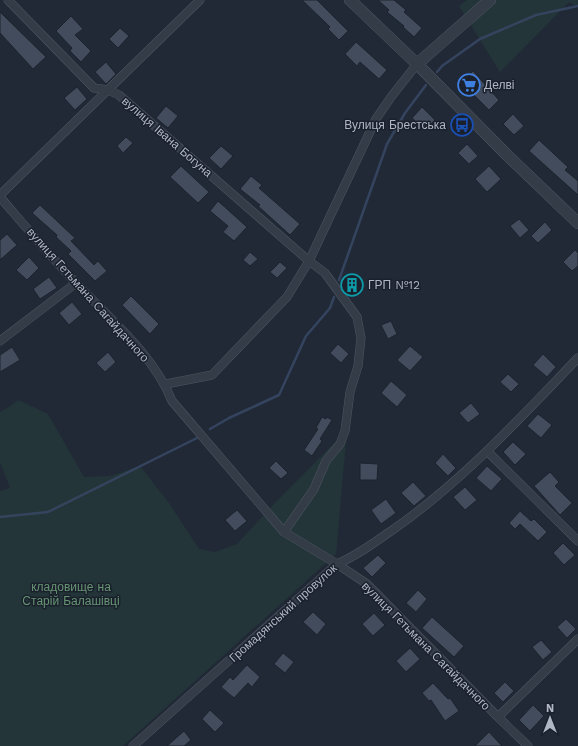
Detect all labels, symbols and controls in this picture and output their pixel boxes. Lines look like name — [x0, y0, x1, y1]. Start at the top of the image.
supermarket icon: Делві — [456, 72, 482, 98]
place label: Делві — [484, 78, 514, 92]
street label: вулиця Івана Богуна — [119, 94, 215, 180]
bus stop icon: Вулиця Брестська — [449, 112, 475, 138]
place label: Вулиця Брестська — [344, 118, 446, 132]
street label: вулиця Гетьмана Сагайдачного — [24, 225, 152, 365]
building icon: ГРП №12 — [339, 272, 365, 298]
place label: ГРП №12 — [368, 278, 420, 292]
street label: Громадянський провулок — [226, 560, 340, 665]
street label: вулиця Гетьмана Сагайдачного — [359, 579, 493, 713]
park label: кладовище на Старій Балашівці — [22, 580, 120, 608]
north arrow — [530, 698, 570, 738]
text: N — [546, 702, 554, 715]

